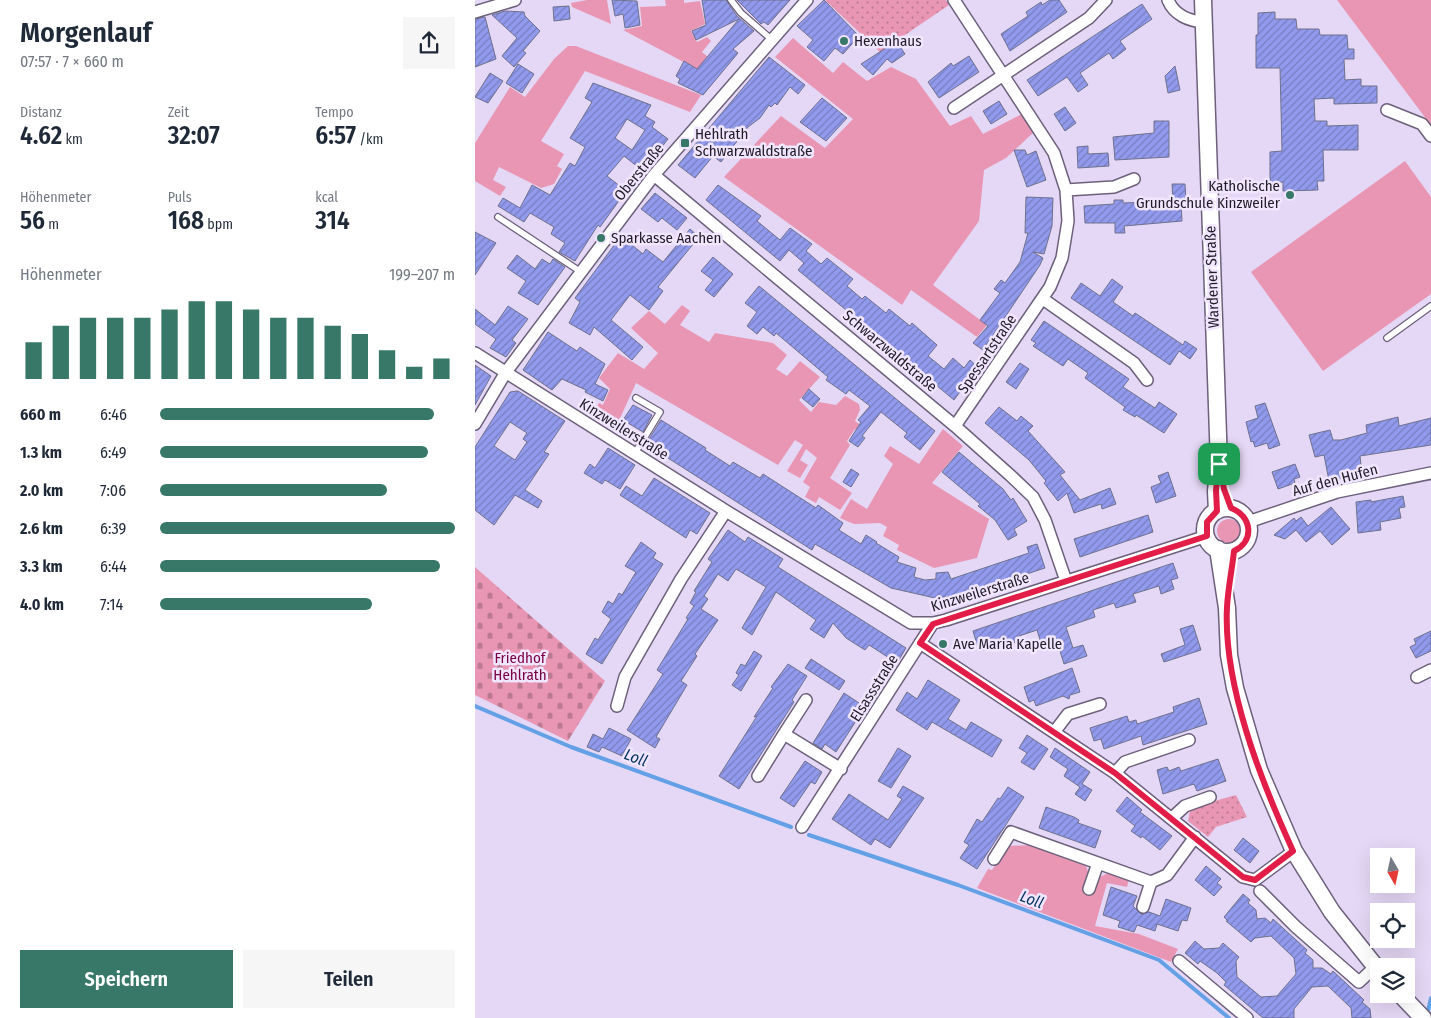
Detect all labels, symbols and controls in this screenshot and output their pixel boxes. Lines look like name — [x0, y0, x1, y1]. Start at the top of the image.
text: Morgenlauf — [20, 16, 152, 49]
button: share — [403, 17, 455, 69]
place label: Hexenhaus — [854, 32, 922, 50]
marker: Hexenhaus — [838, 35, 850, 47]
text: 07:57 · 7 × 660 m — [20, 52, 124, 71]
text: Distanz — [20, 104, 62, 121]
text: Zeit — [168, 104, 189, 121]
text: Tempo — [315, 104, 354, 121]
text: 4.62 — [20, 121, 62, 151]
text: 32:07 — [168, 121, 220, 151]
text: 6:57 — [315, 121, 356, 151]
place label: Hehlrath Schwarzwaldstraße — [695, 125, 812, 160]
text: km — [62, 131, 83, 148]
text: /km — [356, 131, 383, 148]
marker: Hehlrath Schwarzwaldstraße — [679, 137, 691, 149]
street label: Oberstraße — [610, 140, 668, 204]
place label: Katholische Grundschule Kinzweiler — [1136, 177, 1281, 212]
text: Höhenmeter — [20, 189, 91, 206]
text: Puls — [168, 189, 192, 206]
text: kcal — [315, 189, 338, 206]
marker: Katholische Grundschule Kinzweiler — [1284, 189, 1296, 201]
text: 56 — [20, 206, 45, 236]
text: 168 — [168, 206, 204, 236]
text: 314 — [315, 206, 350, 236]
text: m — [45, 216, 59, 233]
text: bpm — [204, 216, 233, 233]
street label: Wardener Straße — [1201, 226, 1223, 328]
place label: Sparkasse Aachen — [611, 229, 721, 247]
marker: Sparkasse Aachen — [595, 232, 607, 244]
text: Höhenmeter — [20, 265, 102, 284]
text: 199–207 m — [389, 265, 455, 284]
street label: Schwarzwaldstraße — [839, 306, 941, 396]
street label: Spessartstraße — [954, 311, 1020, 397]
street label: Kinzweilerstraße — [576, 394, 672, 464]
text: 660 m — [20, 405, 61, 424]
text: 6:46 — [100, 405, 127, 424]
text: 1.3 km — [20, 443, 62, 462]
text: 6:49 — [100, 443, 126, 462]
pin — [1198, 443, 1240, 485]
icon: arrive — [1205, 450, 1233, 478]
street label: Auf den Hufen — [1290, 460, 1380, 500]
text: 2.0 km — [20, 481, 63, 500]
text: 7:06 — [100, 481, 126, 500]
text: 2.6 km — [20, 519, 63, 538]
text: 6:39 — [100, 519, 126, 538]
text: 3.3 km — [20, 557, 63, 576]
text: 6:44 — [100, 557, 127, 576]
street label: Kinzweilerstraße — [929, 569, 1031, 615]
text: 4.0 km — [20, 595, 64, 614]
text: 7:14 — [100, 595, 123, 614]
place label: Ave Maria Kapelle — [953, 635, 1062, 653]
marker: Ave Maria Kapelle — [937, 638, 949, 650]
park label: Friedhof Hehlrath — [493, 649, 547, 684]
street label: Elsassstraße — [846, 651, 902, 725]
water label: Loll — [622, 745, 650, 770]
north arrow — [1370, 848, 1415, 892]
map controls — [1370, 848, 1415, 1003]
water label: Loll — [1018, 887, 1046, 912]
button: locate — [1370, 903, 1415, 948]
button: Speichern — [20, 950, 233, 1008]
button: Teilen — [243, 950, 455, 1008]
button: layers — [1370, 958, 1415, 1003]

